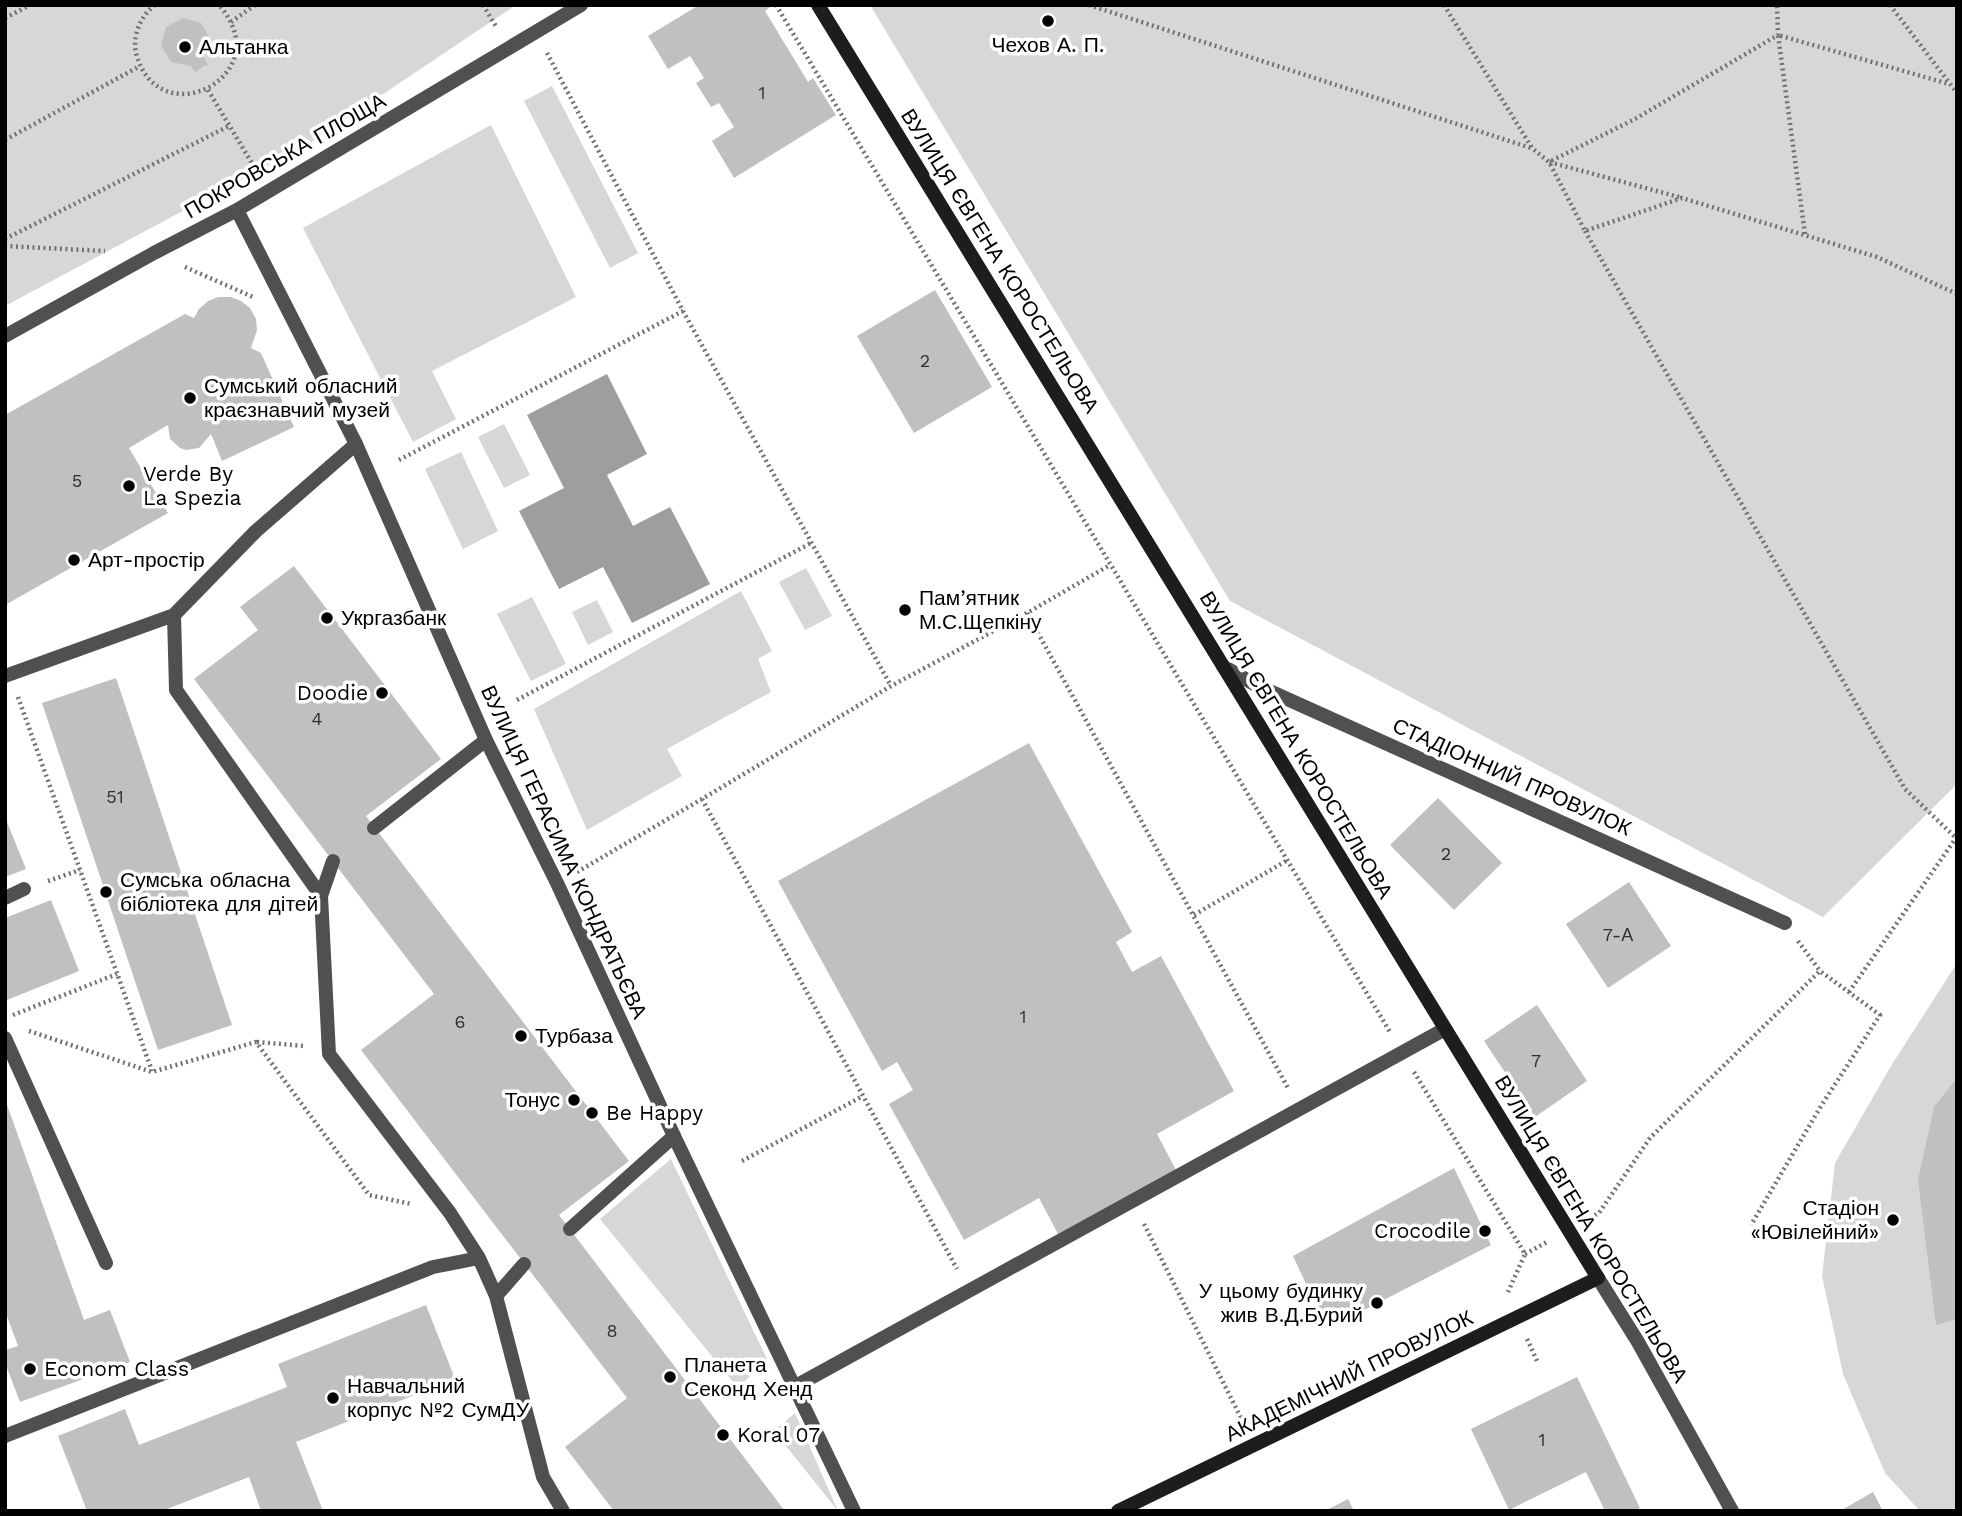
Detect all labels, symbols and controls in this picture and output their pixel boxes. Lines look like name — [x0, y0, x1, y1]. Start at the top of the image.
marker: Чехов А. П. — [1040, 13, 1056, 29]
place label: Чехов А. П. — [992, 32, 1104, 57]
place label: Альтанка — [199, 34, 289, 59]
marker: Альтанка — [177, 39, 193, 55]
house number: 1 — [758, 82, 766, 103]
street label: ПОКРОВСЬКА ПЛОЩА — [180, 88, 390, 223]
street label: ВУЛИЦЯ ЄВГЕНА КОРОСТЕЛЬОВА — [896, 104, 1105, 417]
house number: 2 — [920, 350, 930, 371]
place label: Сумський обласний краєзнавчий музей — [204, 373, 397, 422]
marker: Сумський обласний краєзнавчий музей — [182, 390, 198, 406]
place label: Verde By La Spezia — [143, 461, 242, 510]
house number: 5 — [72, 470, 82, 491]
marker: Verde By La Spezia — [121, 478, 137, 494]
place label: Арт-простір — [88, 547, 205, 572]
marker: Арт-простір — [66, 552, 82, 568]
place label: Пам’ятник М.С.Щепкіну — [919, 585, 1042, 634]
street label: ВУЛИЦЯ ЄВГЕНА КОРОСТЕЛЬОВА — [1195, 587, 1398, 903]
marker: Пам’ятник М.С.Щепкіну — [897, 602, 913, 618]
place label: Укргазбанк — [341, 605, 447, 630]
marker: Укргазбанк — [319, 610, 335, 626]
place label: Doodie — [297, 680, 368, 705]
street label: ВУЛИЦЯ ГЕРАСИМА КОНДРАТЬЄВА — [476, 681, 653, 1022]
marker: Doodie — [374, 685, 390, 701]
house number: 4 — [312, 708, 323, 729]
street label: СТАДІОННИЙ ПРОВУЛОК — [1389, 713, 1636, 841]
house number: 51 — [106, 786, 124, 807]
house number: 2 — [1441, 843, 1451, 864]
place label: Сумська обласна бібліотека для дітей — [120, 867, 318, 916]
marker: Сумська обласна бібліотека для дітей — [98, 884, 114, 900]
house number: 7-А — [1603, 924, 1633, 945]
house number: 1 — [1019, 1006, 1027, 1027]
house number: 6 — [455, 1011, 465, 1032]
place label: Турбаза — [535, 1023, 613, 1048]
marker: Турбаза — [513, 1028, 529, 1044]
house number: 7 — [1531, 1050, 1541, 1071]
street label: ВУЛИЦЯ ЄВГЕНА КОРОСТЕЛЬОВА — [1490, 1071, 1693, 1387]
place label: Тонус — [505, 1087, 560, 1112]
marker: Тонус — [566, 1092, 582, 1108]
place label: Be Happy — [606, 1100, 703, 1125]
marker: Be Happy — [584, 1105, 600, 1121]
place label: Стадіон «Ювілейний» — [1751, 1195, 1879, 1244]
marker: Стадіон «Ювілейний» — [1885, 1212, 1901, 1228]
place label: Crocodile — [1374, 1218, 1471, 1243]
marker: Crocodile — [1477, 1223, 1493, 1239]
place label: У цьому будинку жив В.Д.Бурий — [1199, 1278, 1363, 1327]
marker: У цьому будинку жив В.Д.Бурий — [1369, 1295, 1385, 1311]
street label: АКАДЕМІЧНИЙ ПРОВУЛОК — [1221, 1304, 1477, 1446]
house number: 8 — [606, 1320, 618, 1341]
place label: Планета Секонд Хенд — [684, 1352, 813, 1401]
place label: Econom Class — [44, 1356, 189, 1381]
marker: Econom Class — [22, 1361, 38, 1377]
marker: Планета Секонд Хенд — [662, 1369, 678, 1385]
place label: Навчальний корпус №2 СумДУ — [347, 1373, 530, 1422]
marker: Навчальний корпус №2 СумДУ — [325, 1390, 341, 1406]
place label: Koral 07 — [737, 1422, 820, 1447]
marker: Koral 07 — [715, 1427, 731, 1443]
house number: 1 — [1538, 1429, 1546, 1450]

